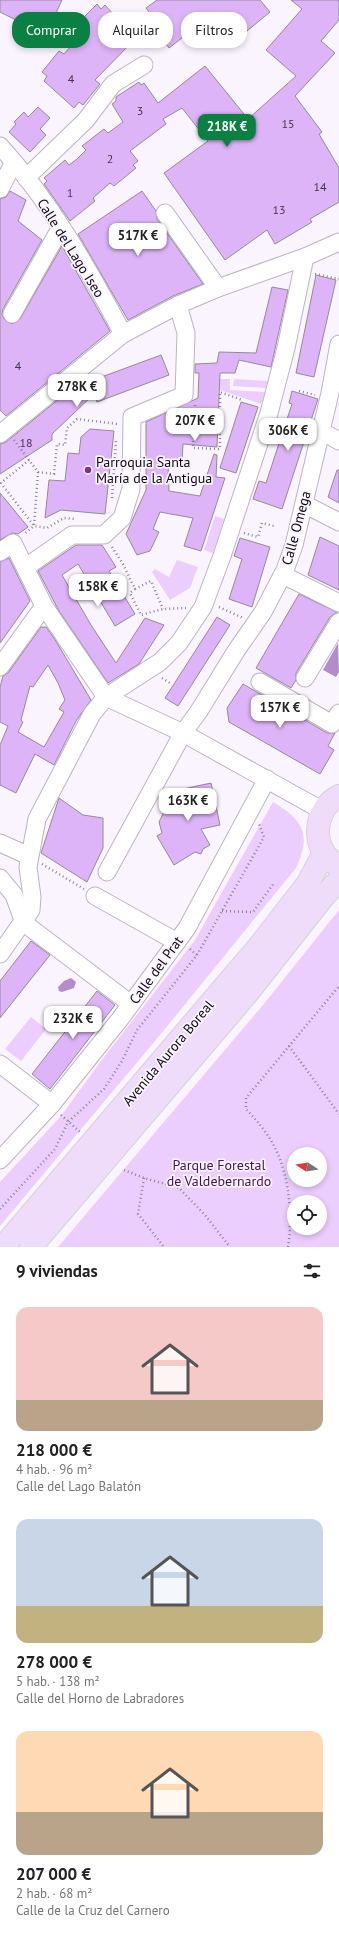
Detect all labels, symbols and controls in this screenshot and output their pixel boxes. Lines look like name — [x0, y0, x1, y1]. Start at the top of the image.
chip: Comprar — [12, 12, 90, 48]
chip: Alquilar — [98, 12, 173, 48]
chip: Filtros — [181, 12, 247, 48]
house number: 4 — [68, 71, 75, 86]
house number: 3 — [137, 103, 143, 118]
pin: 218K € — [194, 114, 260, 148]
house number: 15 — [281, 116, 295, 131]
text: 218K € — [207, 118, 247, 135]
house number: 2 — [107, 151, 113, 166]
house number: 14 — [313, 179, 327, 194]
house number: 1 — [67, 185, 73, 200]
street label: Calle del Lago Iseo — [33, 195, 109, 301]
house number: 13 — [272, 202, 286, 217]
pin: 517K € — [105, 223, 171, 257]
text: 517K € — [118, 227, 158, 244]
house number: 4 — [15, 358, 22, 373]
pin: 278K € — [44, 374, 110, 408]
text: 278K € — [57, 378, 97, 395]
pin: 207K € — [162, 408, 228, 442]
text: 207K € — [175, 412, 215, 429]
pin: 306K € — [255, 418, 321, 452]
text: 306K € — [268, 422, 308, 439]
house number: 18 — [19, 435, 33, 450]
place label: Parroquia Santa María de la Antigua — [96, 453, 212, 487]
marker: Parroquia Santa María de la Antigua — [83, 465, 93, 475]
street label: Calle Omega — [277, 489, 315, 567]
pin: 158K € — [65, 574, 131, 608]
text: 158K € — [78, 578, 118, 595]
pin: 157K € — [247, 695, 313, 729]
text: 157K € — [260, 699, 300, 716]
pin: 163K € — [155, 788, 221, 822]
text: 163K € — [168, 792, 208, 809]
street label: Calle del Prat — [125, 932, 187, 1008]
street label: Avenida Aurora Boreal — [118, 996, 218, 1110]
pin: 232K € — [40, 1006, 106, 1040]
text: 232K € — [53, 1010, 93, 1027]
north arrow — [287, 1147, 327, 1187]
map controls — [287, 1147, 327, 1235]
park label: Parque Forestal de Valdebernardo — [167, 1156, 271, 1190]
button: locate — [287, 1195, 327, 1235]
text: 9 viviendas — [16, 1260, 98, 1282]
icon: filters — [301, 1260, 323, 1282]
icon: home — [134, 1333, 206, 1405]
text: 218 000 € — [16, 1439, 92, 1461]
text: 4 hab. · 96 m² — [16, 1461, 92, 1478]
text: Calle del Lago Balatón — [16, 1478, 141, 1495]
icon: home — [134, 1545, 206, 1617]
text: 278 000 € — [16, 1651, 92, 1673]
text: 5 hab. · 138 m² — [16, 1673, 100, 1690]
text: Calle del Horno de Labradores — [16, 1690, 184, 1707]
icon: home — [134, 1757, 206, 1829]
text: 207 000 € — [16, 1863, 91, 1885]
text: 2 hab. · 68 m² — [16, 1885, 92, 1902]
text: Calle de la Cruz del Carnero — [16, 1902, 170, 1919]

